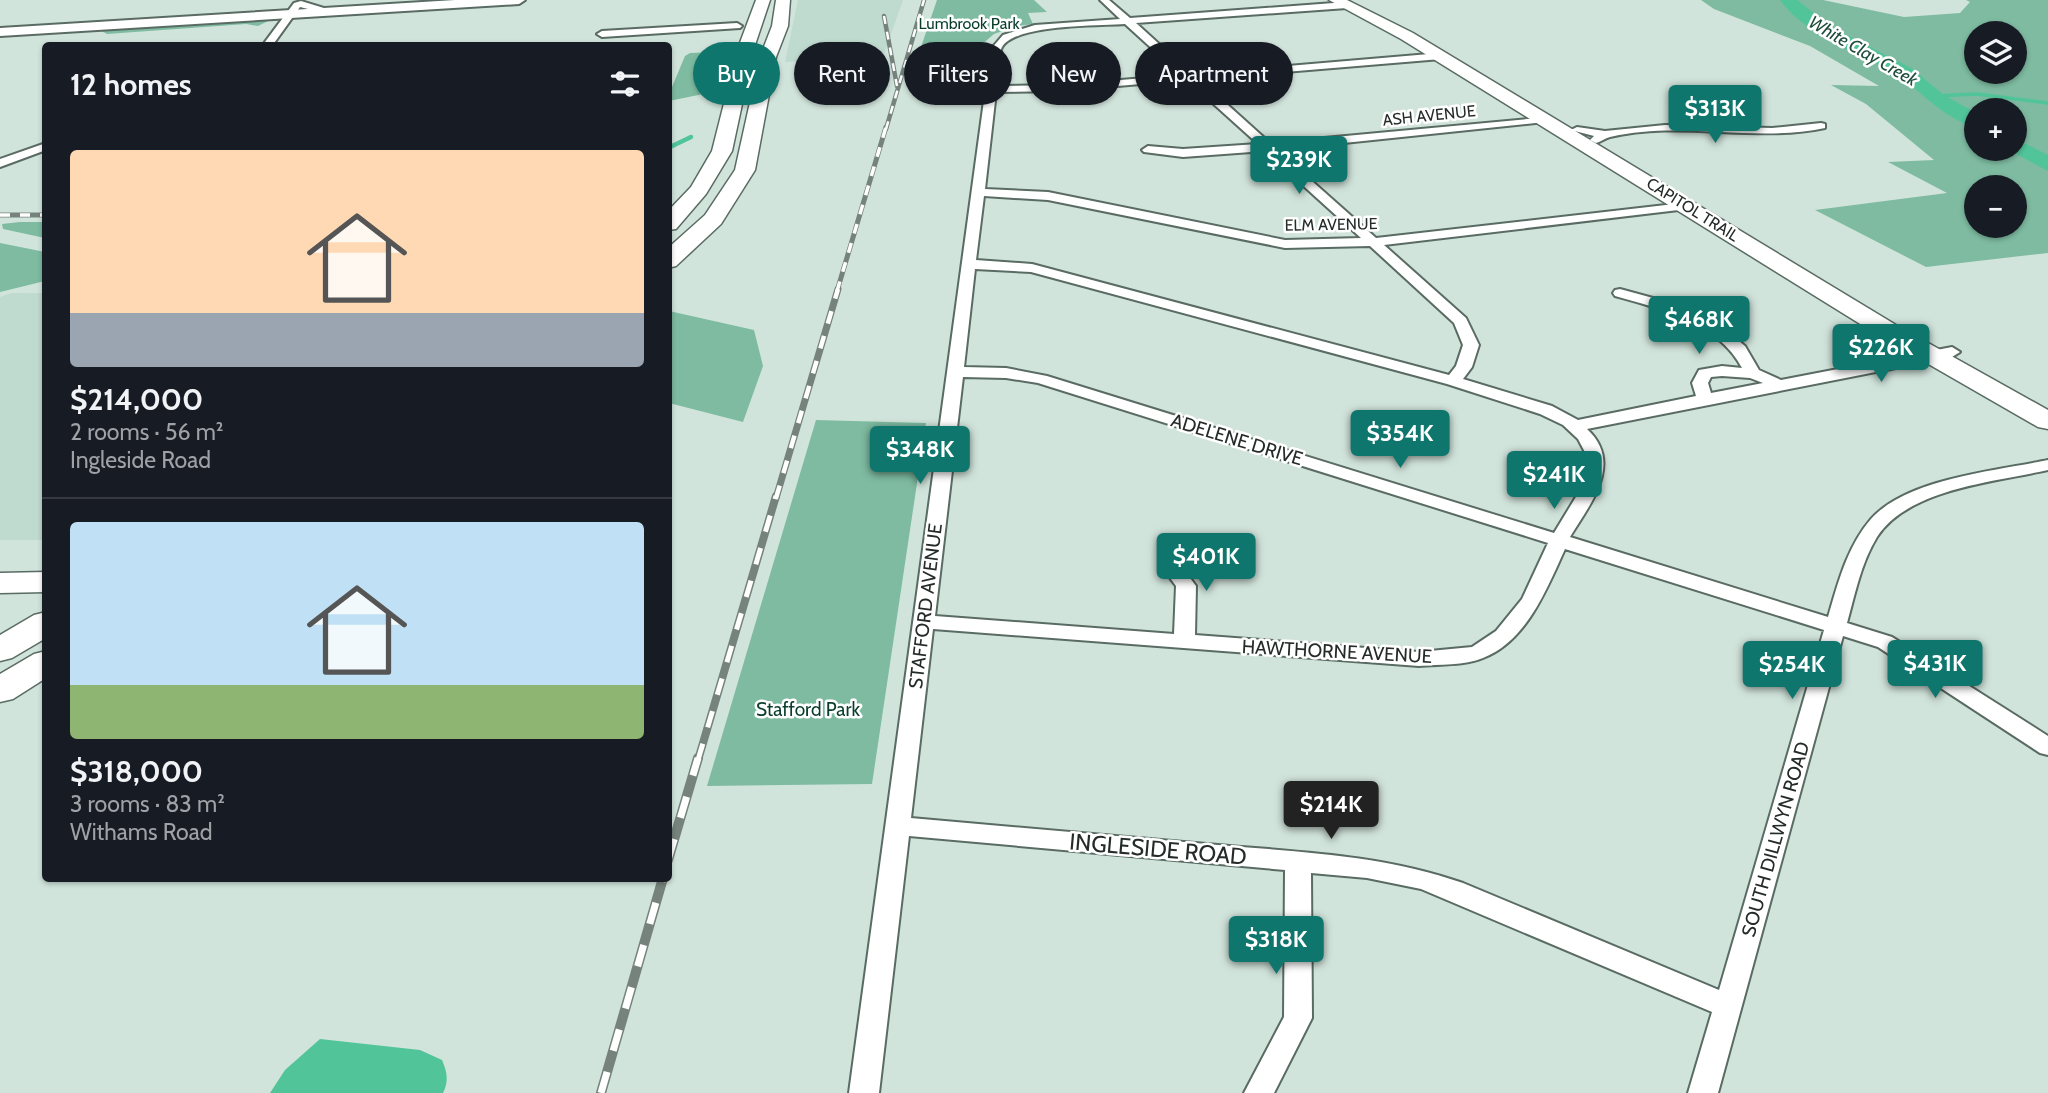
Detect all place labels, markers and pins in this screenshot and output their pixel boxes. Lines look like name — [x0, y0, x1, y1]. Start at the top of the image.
pin: $313K — [1666, 86, 1764, 145]
pin: $239K — [1250, 136, 1348, 196]
pin: $468K — [1650, 296, 1748, 356]
pin: $226K — [1832, 324, 1930, 384]
pin: $354K — [1351, 410, 1449, 470]
pin: $348K — [871, 426, 969, 486]
pin: $241K — [1505, 452, 1603, 511]
pin: $401K — [1157, 534, 1255, 593]
pin: $431K — [1886, 640, 1984, 700]
pin: $254K — [1743, 642, 1841, 701]
pin: $214K — [1282, 782, 1380, 841]
pin: $318K — [1227, 916, 1325, 976]

